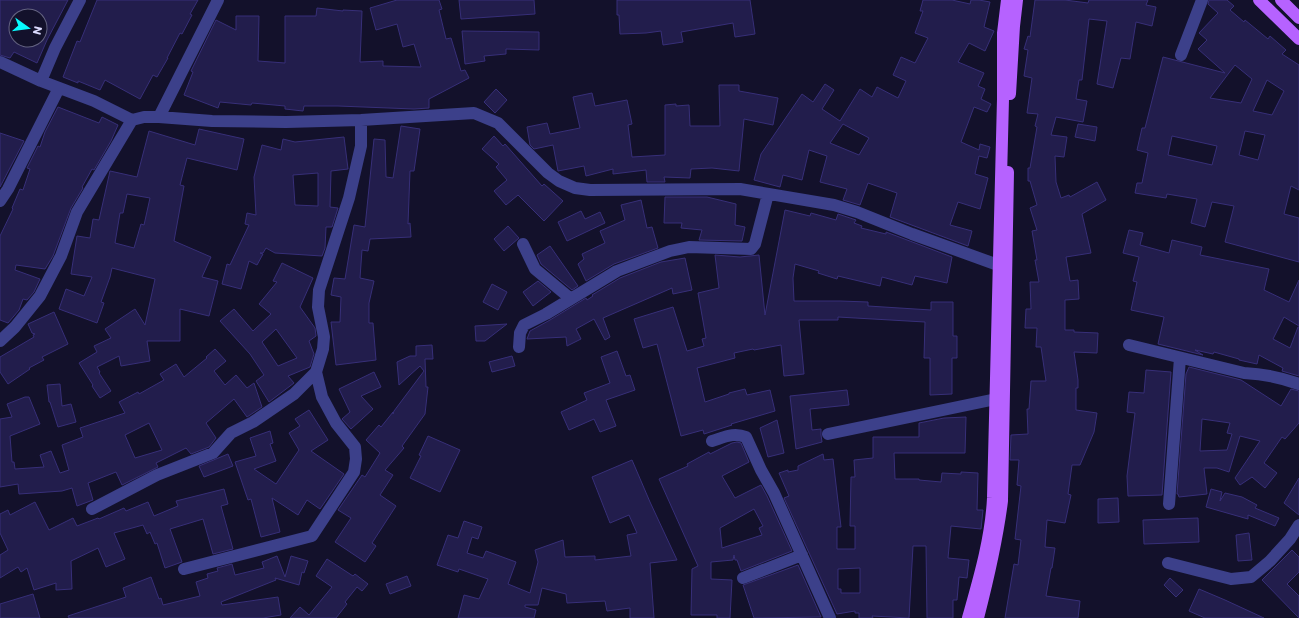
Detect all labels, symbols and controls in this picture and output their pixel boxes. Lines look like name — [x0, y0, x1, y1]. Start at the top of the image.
north arrow — [8, 8, 48, 48]
text: N — [29, 24, 46, 36]

